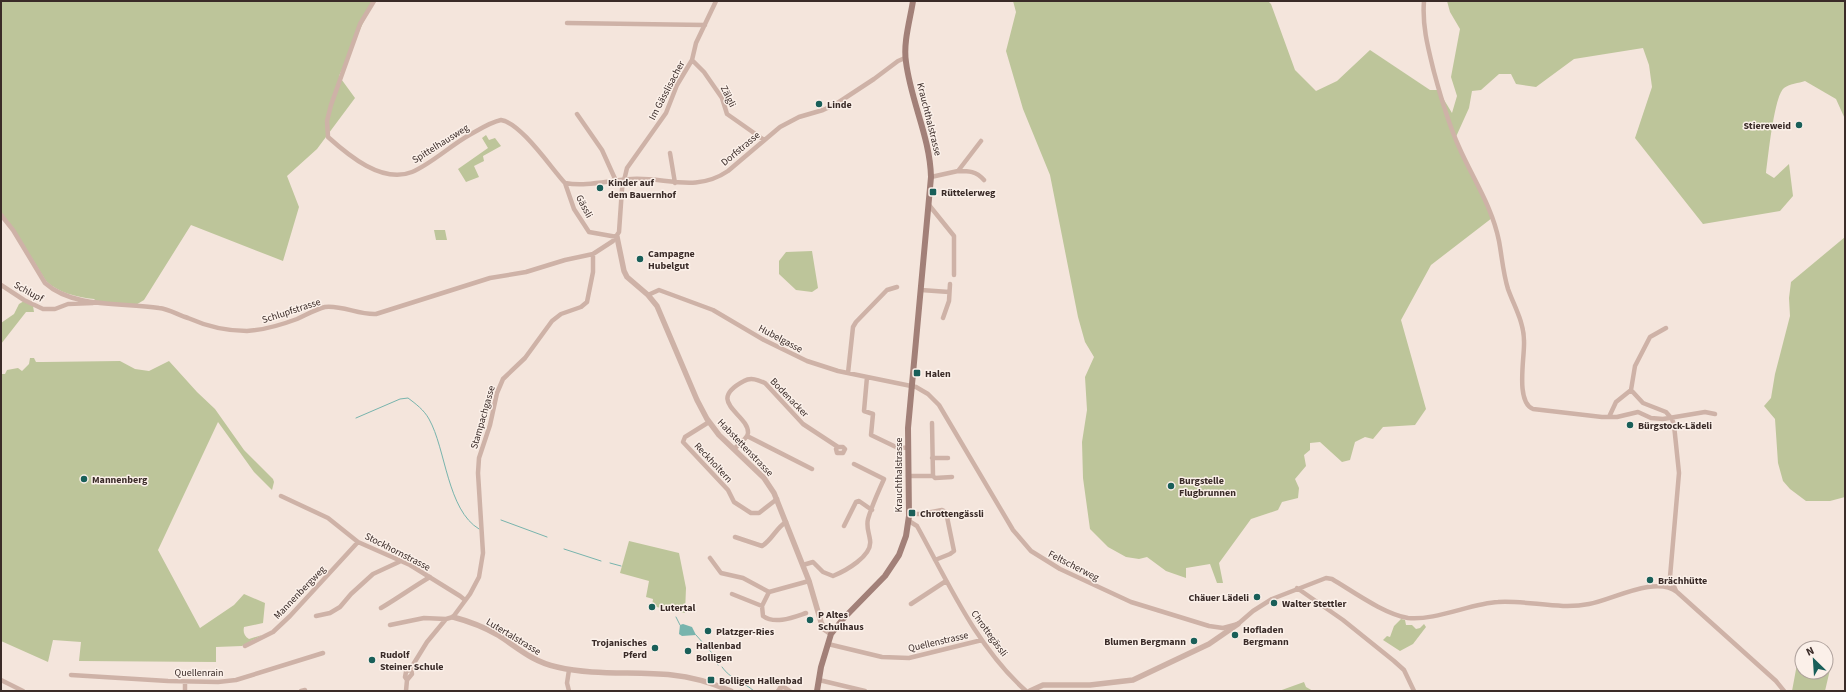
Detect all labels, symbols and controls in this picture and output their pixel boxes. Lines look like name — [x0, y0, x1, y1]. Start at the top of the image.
street label: Im Gässlisacher — [645, 58, 689, 123]
street label: Krauchthalstrasse — [913, 81, 945, 157]
street label: Zälgli — [717, 83, 739, 110]
place label: Linde — [827, 98, 852, 112]
marker: Linde — [814, 99, 824, 109]
place label: Stiereweid — [1744, 119, 1791, 133]
marker: Stiereweid — [1794, 120, 1804, 130]
street label: Spittelhausweg — [409, 121, 472, 167]
street label: Dorfstrasse — [718, 128, 763, 169]
place label: Kinder auf dem Bauernhof — [608, 176, 677, 202]
marker: Kinder auf dem Bauernhof — [595, 183, 605, 193]
place label: Rüttelerweg — [941, 186, 996, 200]
marker: Rüttelerweg — [928, 187, 938, 197]
street label: Gässli — [572, 192, 596, 221]
place label: Campagne Hubelgut — [648, 247, 695, 273]
marker: Campagne Hubelgut — [635, 254, 645, 264]
street label: Schlupf — [11, 278, 47, 306]
street label: Schlupfstrasse — [260, 295, 322, 327]
street label: Hubelgasse — [756, 321, 805, 356]
place label: Halen — [925, 367, 951, 381]
marker: Halen — [912, 368, 922, 378]
street label: Bodenacker — [767, 375, 812, 421]
street label: Stampachgasse — [467, 384, 499, 451]
street label: Habstettenstrasse — [714, 416, 776, 480]
place label: Bürgstock-Lädeli — [1638, 419, 1712, 433]
marker: Bürgstock-Lädeli — [1625, 420, 1635, 430]
street label: Krauchthalstrasse — [892, 438, 906, 512]
street label: Reckholtern — [691, 439, 736, 486]
place label: Mannenberg — [92, 473, 148, 487]
marker: Mannenberg — [79, 474, 89, 484]
place label: Burgstelle Flugbrunnen — [1179, 474, 1236, 500]
marker: Burgstelle Flugbrunnen — [1166, 481, 1176, 491]
place label: Chrottengässli — [920, 507, 984, 521]
marker: Chrottengässli — [907, 508, 917, 518]
street label: Stockhornstrasse — [362, 529, 433, 575]
street label: Feltscherweg — [1046, 547, 1101, 585]
street label: Mannenbergweg — [271, 563, 329, 623]
place label: Brächhütte — [1658, 574, 1707, 588]
marker: Brächhütte — [1645, 575, 1655, 585]
place label: Chäuer Lädeli — [1188, 591, 1249, 605]
marker: Chäuer Lädeli — [1252, 592, 1262, 602]
place label: Walter Stettler — [1282, 597, 1346, 611]
marker: Walter Stettler — [1269, 598, 1279, 608]
place label: Lutertal — [660, 601, 695, 615]
marker: Lutertal — [647, 602, 657, 612]
street label: Chrottegässli — [968, 607, 1011, 660]
place label: P Altes Schulhaus — [818, 608, 864, 634]
street label: Lutertalstrasse — [483, 615, 544, 659]
marker: P Altes Schulhaus — [805, 615, 815, 625]
place label: Hofladen Bergmann — [1243, 623, 1289, 649]
place label: Platzger-Ries — [716, 625, 775, 639]
marker: Platzger-Ries — [703, 626, 713, 636]
street label: Quellenstrasse — [907, 628, 970, 656]
marker: Hofladen Bergmann — [1230, 630, 1240, 640]
place label: Blumen Bergmann — [1104, 635, 1186, 649]
place label: Trojanisches Pferd — [591, 636, 648, 662]
marker: Blumen Bergmann — [1189, 636, 1199, 646]
place label: Hallenbad Bolligen — [696, 639, 742, 665]
north arrow — [1794, 640, 1834, 680]
marker: Trojanisches Pferd — [650, 643, 660, 653]
text: N — [1803, 643, 1816, 660]
marker: Hallenbad Bolligen — [683, 646, 693, 656]
place label: Rudolf Steiner Schule — [380, 648, 443, 674]
marker: Rudolf Steiner Schule — [367, 655, 377, 665]
street label: Quellenrain — [175, 666, 223, 680]
place label: Bolligen Hallenbad — [719, 674, 803, 688]
marker: Bolligen Hallenbad — [706, 675, 716, 685]

